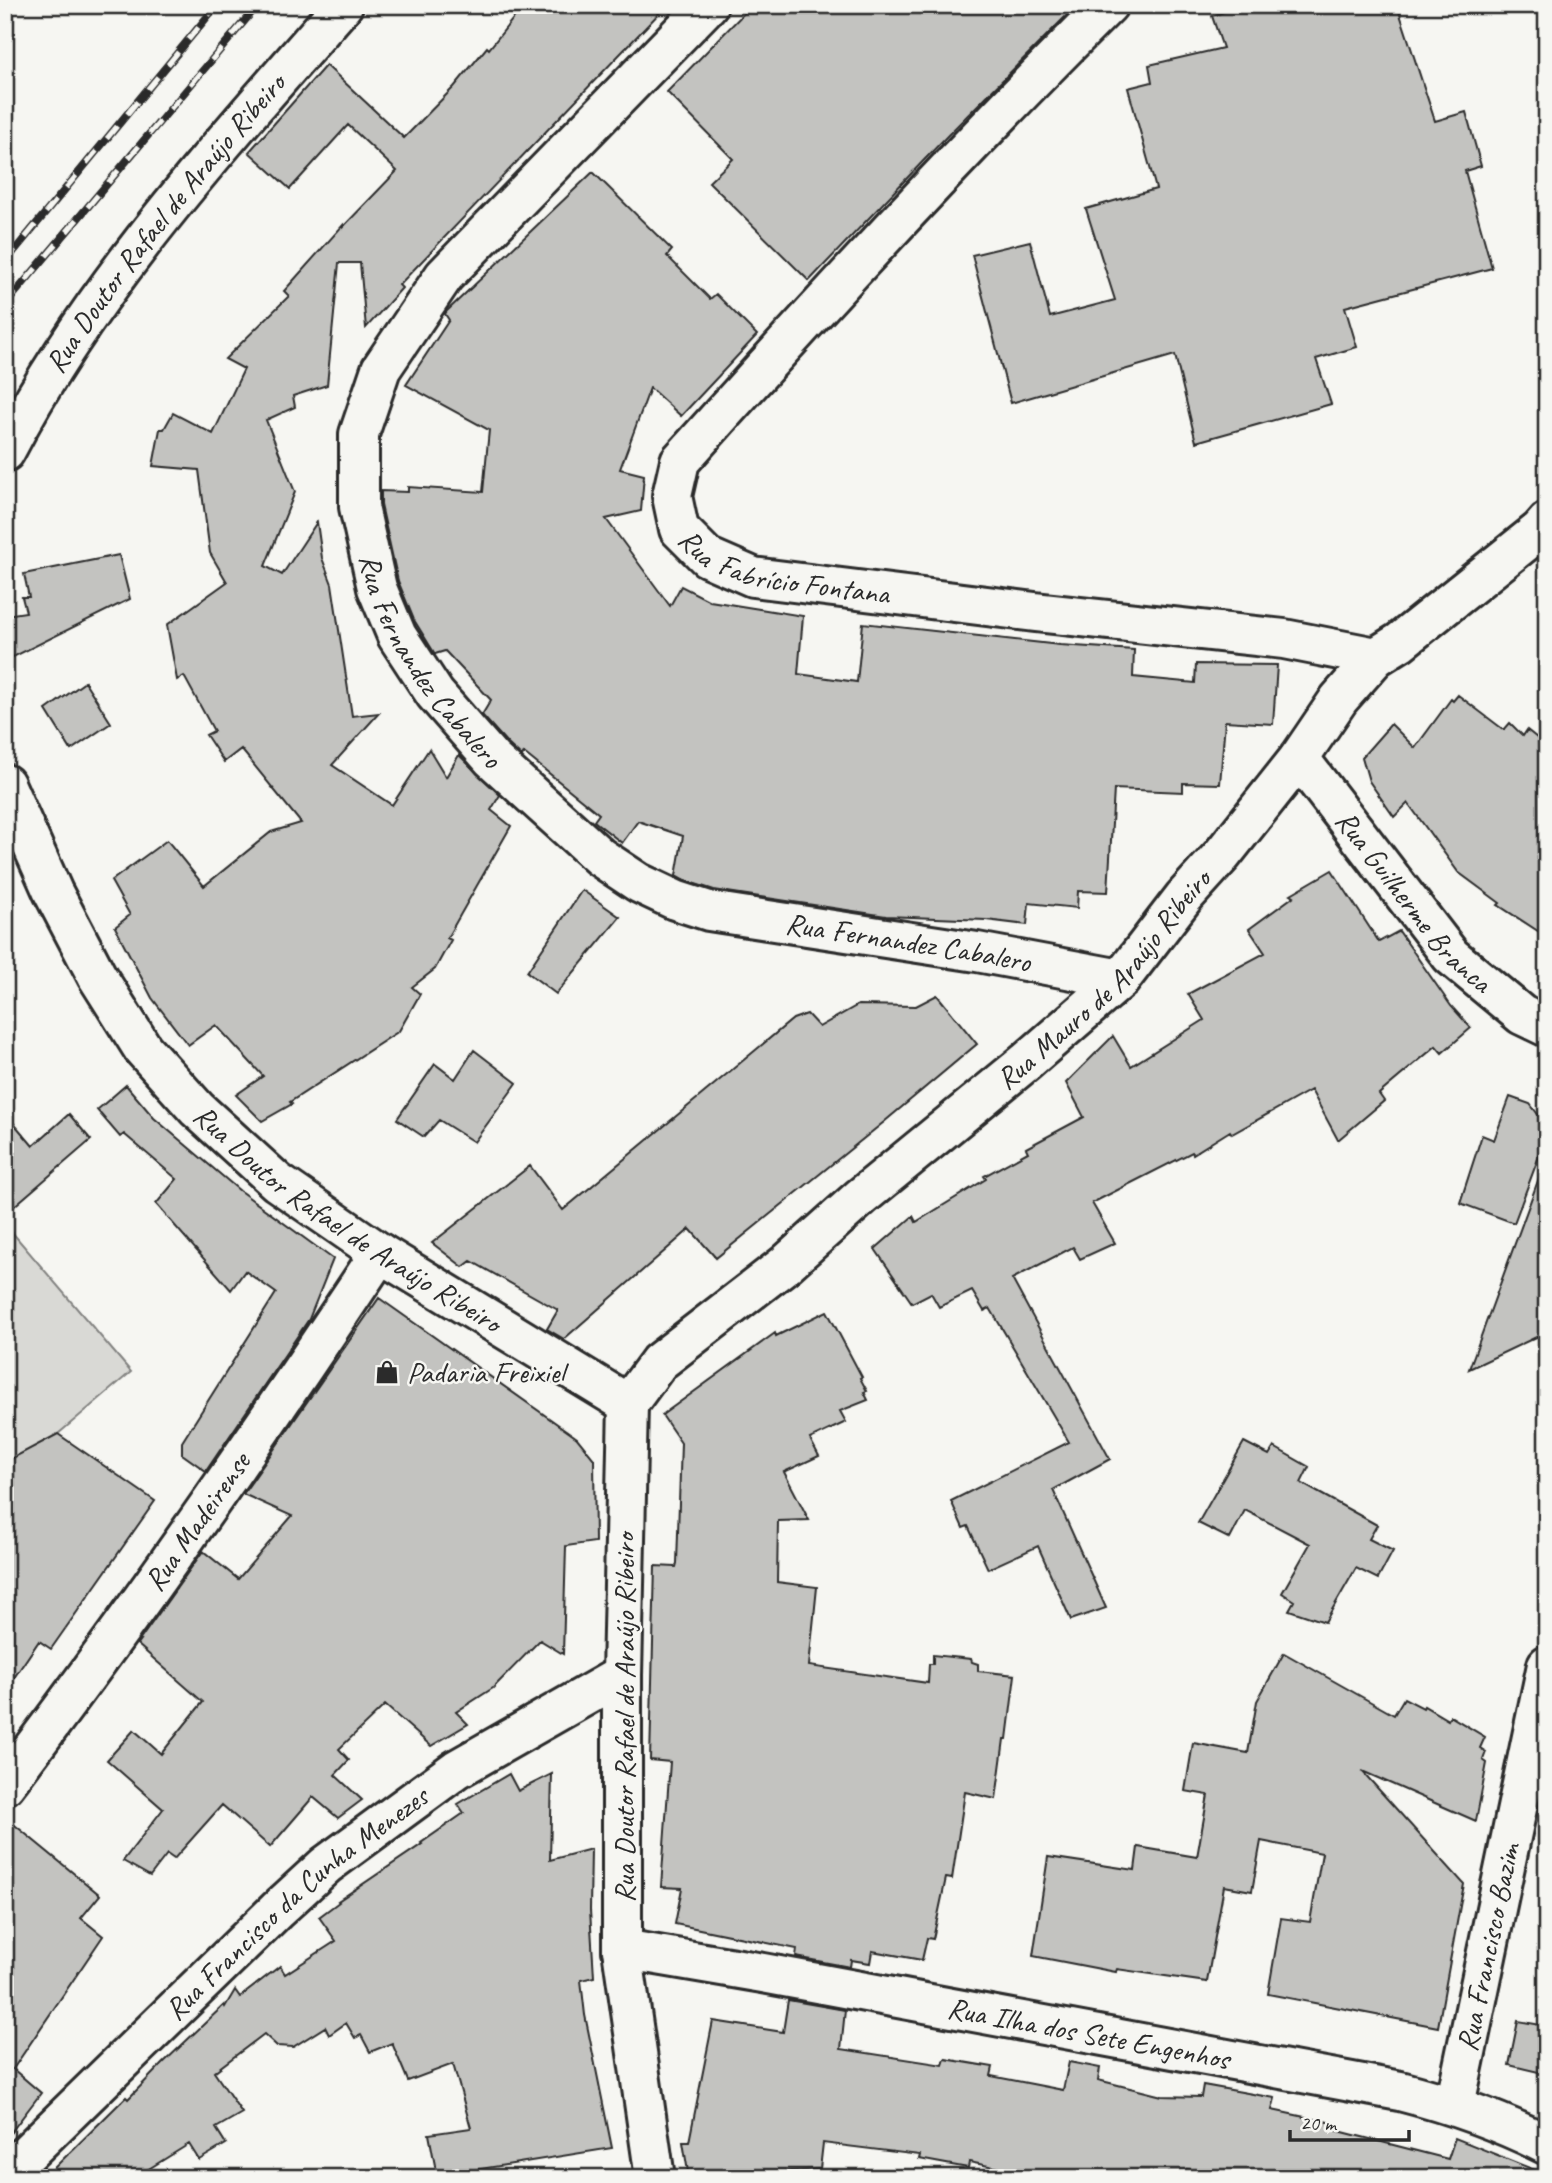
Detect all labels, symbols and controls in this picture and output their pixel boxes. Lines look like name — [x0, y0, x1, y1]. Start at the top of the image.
street label: Rua Doutor Rafael de Araújo Ribeiro — [36, 63, 296, 380]
street label: Rua Fabrício Fontana — [670, 520, 893, 613]
street label: Rua Fernandez Cabalero — [351, 551, 510, 778]
street label: Rua Guilherme Branca — [1327, 803, 1501, 1002]
street label: Rua Mauro de Araújo Ribeiro — [988, 859, 1221, 1098]
street label: Rua Fernandez Cabalero — [783, 904, 1035, 981]
street label: Rua Doutor Rafael de Araújo Ribeiro — [186, 1096, 511, 1343]
place label: Padaria Freixiel — [407, 1353, 569, 1391]
shop icon: Padaria Freixiel — [373, 1358, 401, 1386]
street label: Rua Madeirense — [135, 1443, 260, 1598]
street label: Rua Doutor Rafael de Araújo Ribeiro — [605, 1530, 643, 1903]
street label: Rua Francisco da Cunha Menezes — [156, 1776, 438, 2028]
street label: Rua Francisco Bazim — [1448, 1838, 1529, 2055]
street label: Rua Ilha dos Sete Engenhos — [945, 1989, 1235, 2078]
scale bar — [1290, 2099, 1408, 2143]
text: 20 m — [1300, 2110, 1338, 2136]

